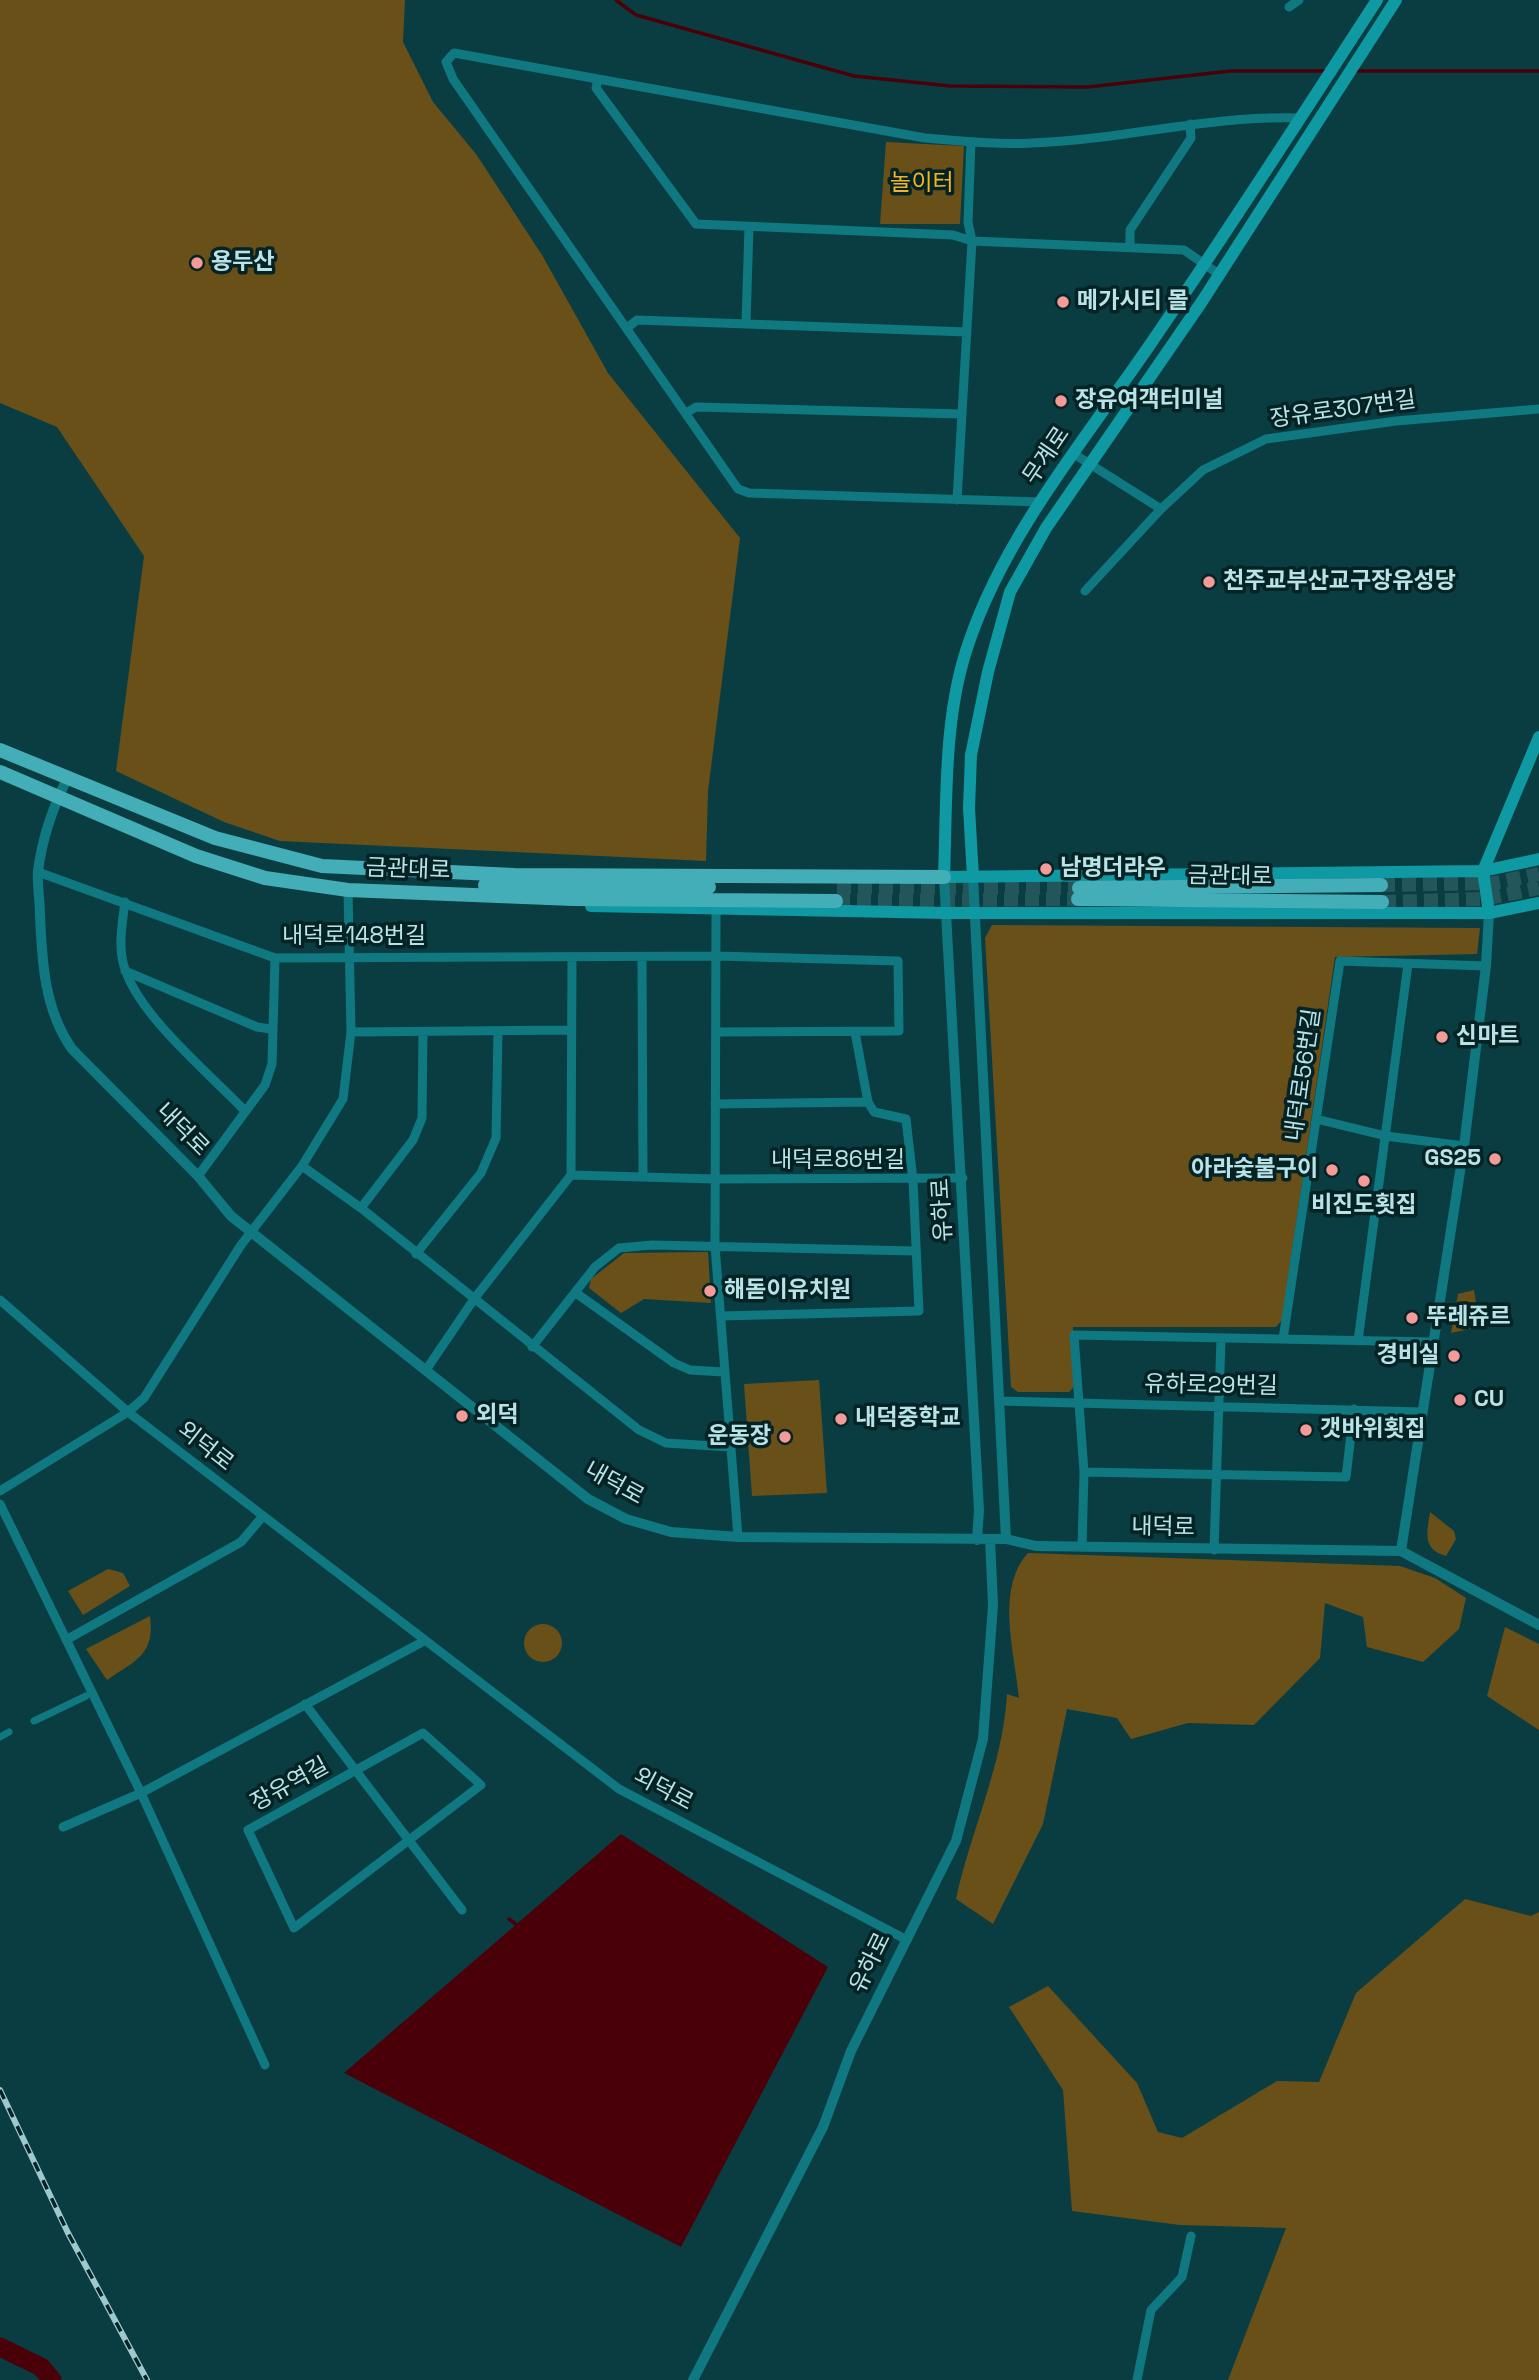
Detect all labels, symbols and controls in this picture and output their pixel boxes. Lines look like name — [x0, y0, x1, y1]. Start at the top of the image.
park label: 놀이터 — [890, 170, 954, 198]
place label: 용두산 — [211, 249, 274, 277]
marker: 용두산 — [189, 255, 205, 271]
place label: 메가시티 몰 — [1077, 288, 1189, 316]
marker: 메가시티 몰 — [1055, 294, 1071, 310]
street label: 장유로307번길 — [1268, 386, 1418, 434]
place label: 장유여객터미널 — [1075, 387, 1223, 415]
marker: 장유여객터미널 — [1053, 393, 1069, 409]
street label: 무계로 — [1018, 422, 1076, 490]
place label: 천주교부산교구장유성당 — [1223, 568, 1456, 596]
marker: 천주교부산교구장유성당 — [1201, 574, 1217, 590]
street label: 금관대로 — [365, 855, 451, 885]
place label: 남명더라우 — [1060, 855, 1166, 883]
marker: 남명더라우 — [1038, 861, 1054, 877]
street label: 금관대로 — [1187, 862, 1273, 892]
street label: 내덕로148번길 — [282, 923, 426, 951]
street label: 내덕로56번길 — [1281, 1007, 1327, 1143]
place label: 신마트 — [1456, 1023, 1519, 1051]
marker: 신마트 — [1434, 1029, 1450, 1045]
street label: 내덕로 — [150, 1098, 214, 1162]
place label: GS25 — [1424, 1145, 1481, 1173]
street label: 내덕로86번길 — [771, 1147, 905, 1175]
marker: GS25 — [1487, 1151, 1503, 1167]
place label: 아라숯불구이 — [1191, 1156, 1318, 1184]
marker: 아라숯불구이 — [1324, 1162, 1340, 1178]
marker: 비진도횟집 — [1356, 1173, 1372, 1189]
street label: 유하로 — [928, 1178, 958, 1242]
place label: 비진도횟집 — [1311, 1192, 1417, 1220]
place label: 해돋이유치원 — [724, 1277, 851, 1305]
marker: 해돋이유치원 — [702, 1283, 718, 1299]
place label: 뚜레쥬르 — [1426, 1304, 1511, 1332]
marker: 뚜레쥬르 — [1404, 1310, 1420, 1326]
place label: 경비실 — [1377, 1342, 1440, 1370]
marker: 경비실 — [1446, 1348, 1462, 1364]
street label: 유하로29번길 — [1144, 1371, 1278, 1401]
place label: CU — [1474, 1386, 1504, 1414]
marker: CU — [1452, 1392, 1468, 1408]
place label: 외덕 — [476, 1402, 518, 1430]
place label: 내덕중학교 — [855, 1405, 961, 1433]
marker: 외덕 — [454, 1408, 470, 1424]
marker: 내덕중학교 — [833, 1411, 849, 1427]
place label: 갯바위횟집 — [1320, 1416, 1426, 1444]
street label: 외덕로 — [171, 1417, 239, 1477]
marker: 갯바위횟집 — [1298, 1422, 1314, 1438]
place label: 운동장 — [708, 1423, 771, 1451]
marker: 운동장 — [777, 1429, 793, 1445]
street label: 내덕로 — [580, 1457, 648, 1511]
street label: 내덕로 — [1131, 1514, 1195, 1542]
street label: 장유역길 — [246, 1752, 334, 1818]
street label: 외덕로 — [628, 1763, 698, 1817]
street label: 유하로 — [845, 1928, 897, 1998]

